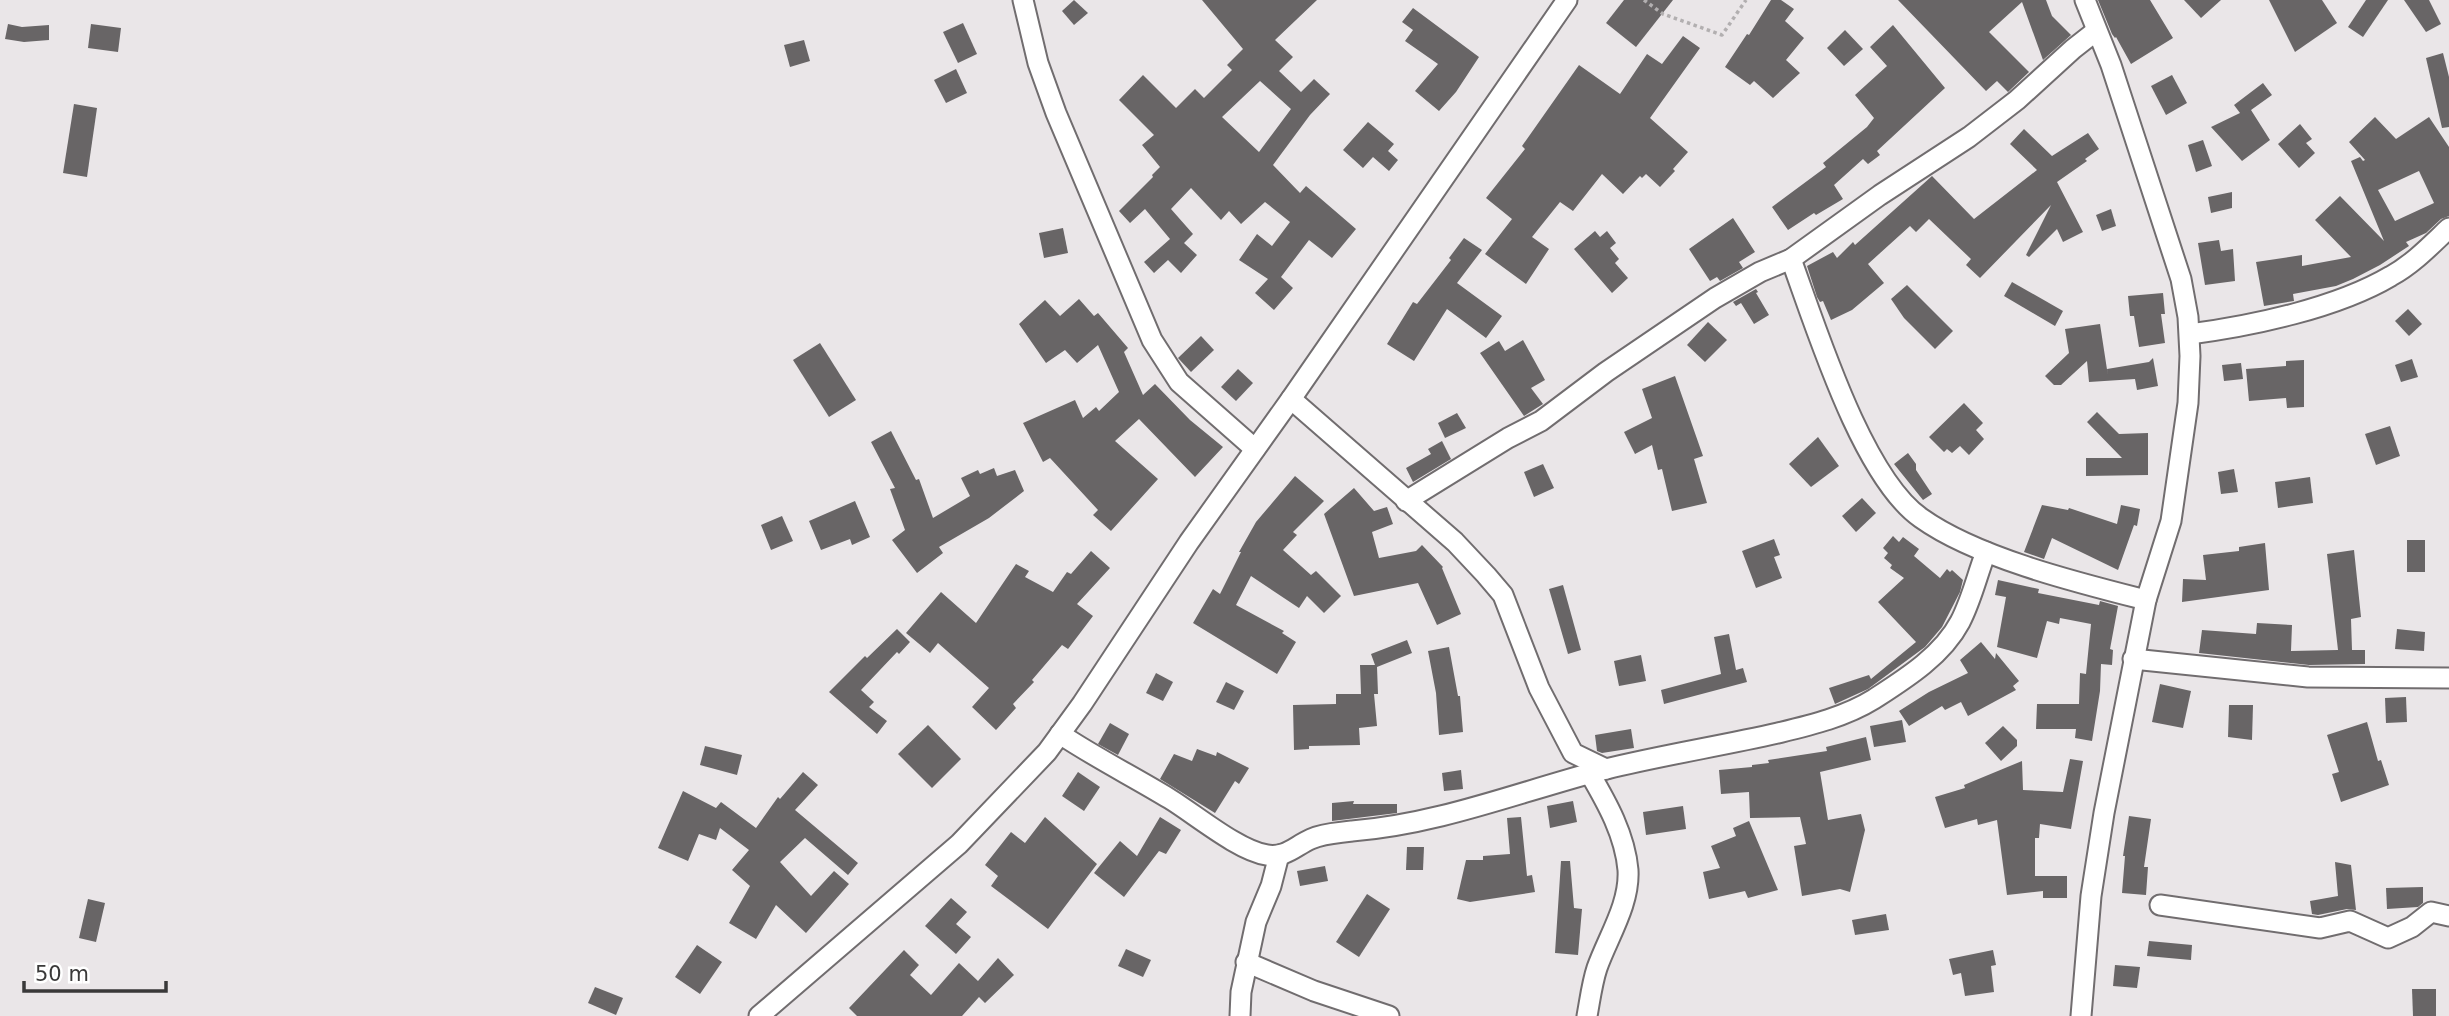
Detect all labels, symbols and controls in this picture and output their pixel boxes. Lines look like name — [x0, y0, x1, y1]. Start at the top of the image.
scale bar — [24, 950, 166, 994]
text: 50 m — [35, 962, 89, 986]

